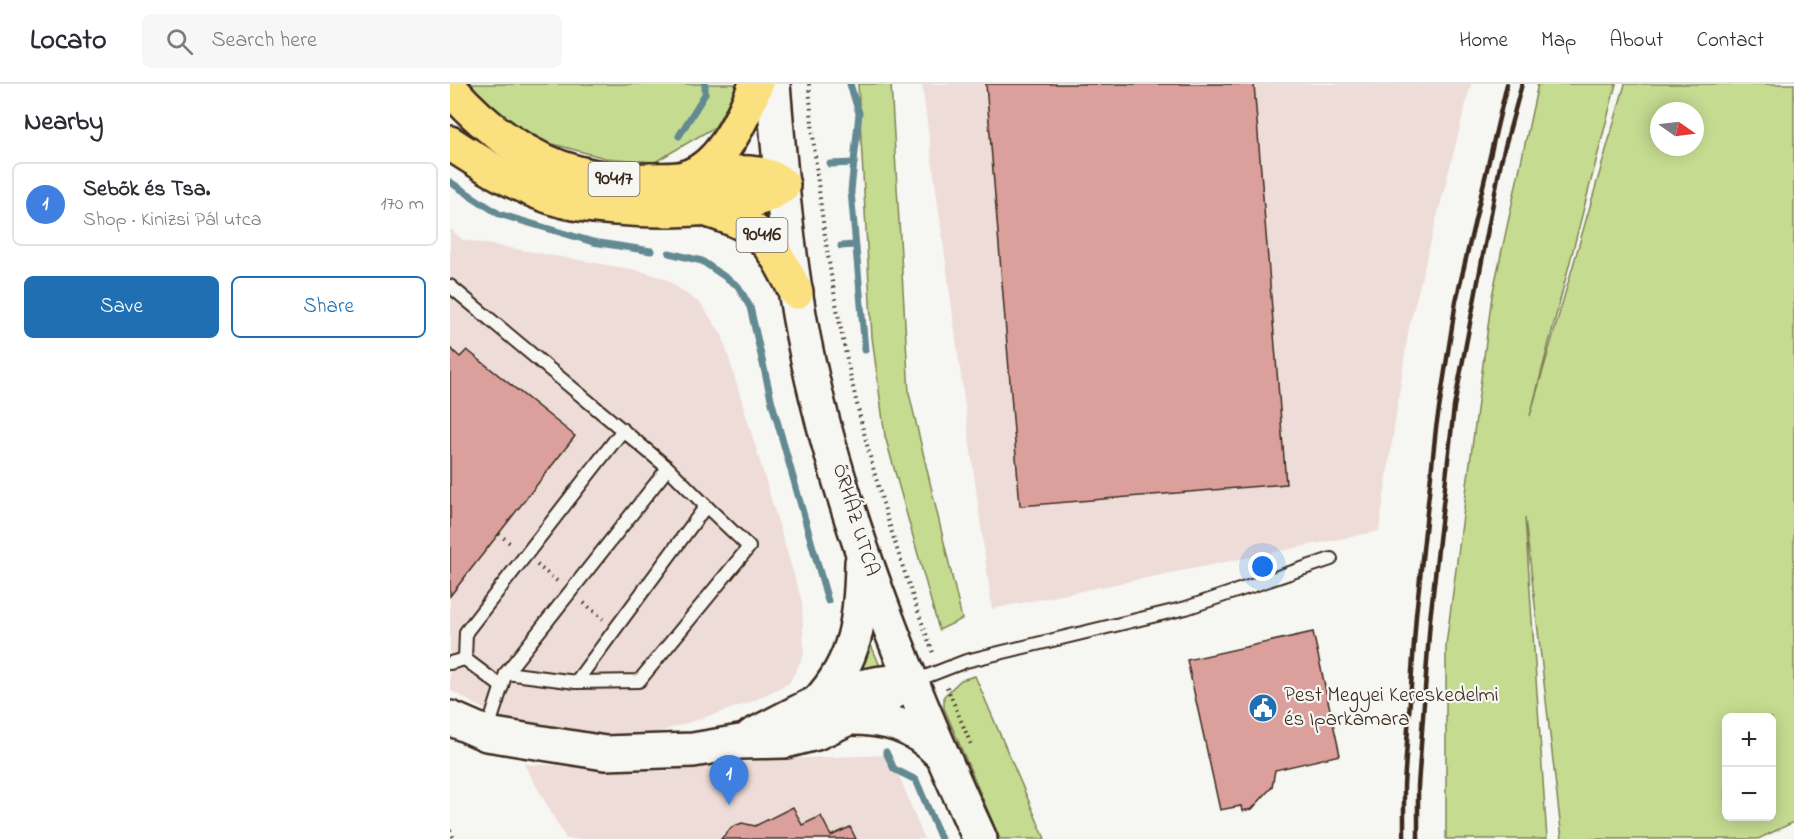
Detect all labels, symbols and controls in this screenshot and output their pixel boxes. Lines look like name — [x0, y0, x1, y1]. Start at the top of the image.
search box — [142, 14, 562, 68]
text: Locato — [30, 21, 106, 62]
icon: search — [163, 25, 196, 58]
text: Search here — [211, 25, 317, 57]
text: Home — [1459, 26, 1508, 56]
text: Map — [1541, 26, 1576, 56]
text: About — [1609, 26, 1663, 56]
text: Contact — [1696, 26, 1764, 56]
north arrow — [1650, 102, 1704, 156]
text: Nearby — [24, 104, 103, 142]
road number: 90417 — [588, 162, 640, 196]
text: Sebők és Tsa. — [83, 174, 210, 206]
text: 1 — [42, 190, 49, 219]
text: 170 m — [380, 190, 424, 219]
text: Shop · Kinizsi Pál utca — [83, 206, 261, 235]
road number: 90416 — [736, 218, 788, 252]
button: Save — [24, 276, 219, 338]
button: Share — [231, 276, 426, 338]
street label: ŐRHÁZ UTCA — [824, 460, 887, 580]
your location — [1248, 552, 1277, 581]
place label: Pest Megyei Kereskedelmi és Iparkamara — [1284, 681, 1499, 735]
public building icon: Pest Megyei Kereskedelmi és Iparkamara — [1247, 692, 1279, 724]
map controls — [1722, 713, 1776, 821]
button: + — [1722, 713, 1776, 767]
pin: 1 — [710, 756, 748, 805]
button: − — [1722, 767, 1776, 821]

